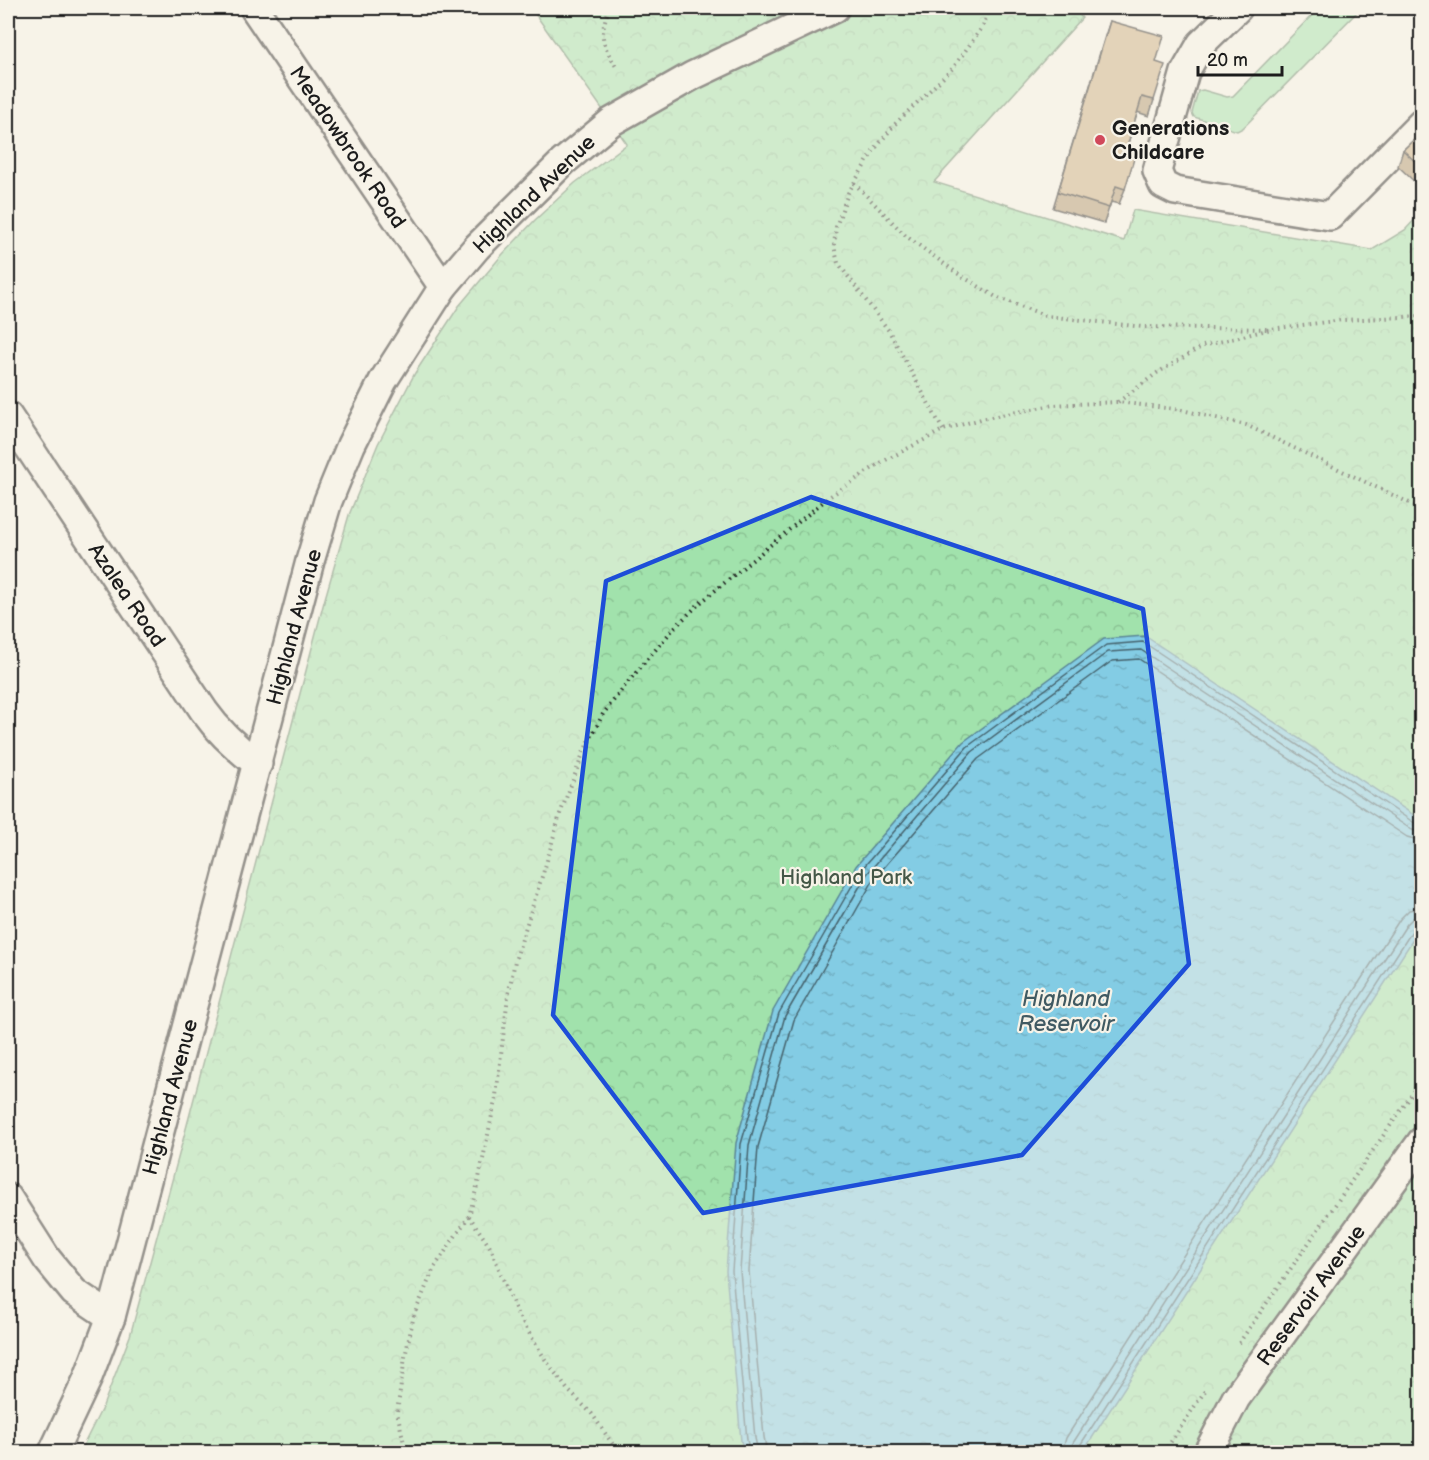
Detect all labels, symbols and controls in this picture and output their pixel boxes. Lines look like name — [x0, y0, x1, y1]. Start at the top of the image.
scale bar — [1198, 39, 1282, 77]
text: 20 m — [1207, 50, 1248, 71]
street label: Meadowbrook Road — [284, 62, 411, 233]
place label: Generations Childcare — [1112, 116, 1229, 165]
street label: Highland Avenue — [468, 130, 601, 259]
marker: Generations Childcare — [1093, 133, 1107, 147]
street label: Azalea Road — [83, 539, 170, 652]
street label: Highland Avenue — [262, 546, 327, 708]
park label: Highland Park — [780, 865, 913, 890]
water label: Highland Reservoir — [1018, 986, 1116, 1038]
street label: Highland Avenue — [138, 1016, 203, 1178]
street label: Reservoir Avenue — [1252, 1220, 1371, 1371]

